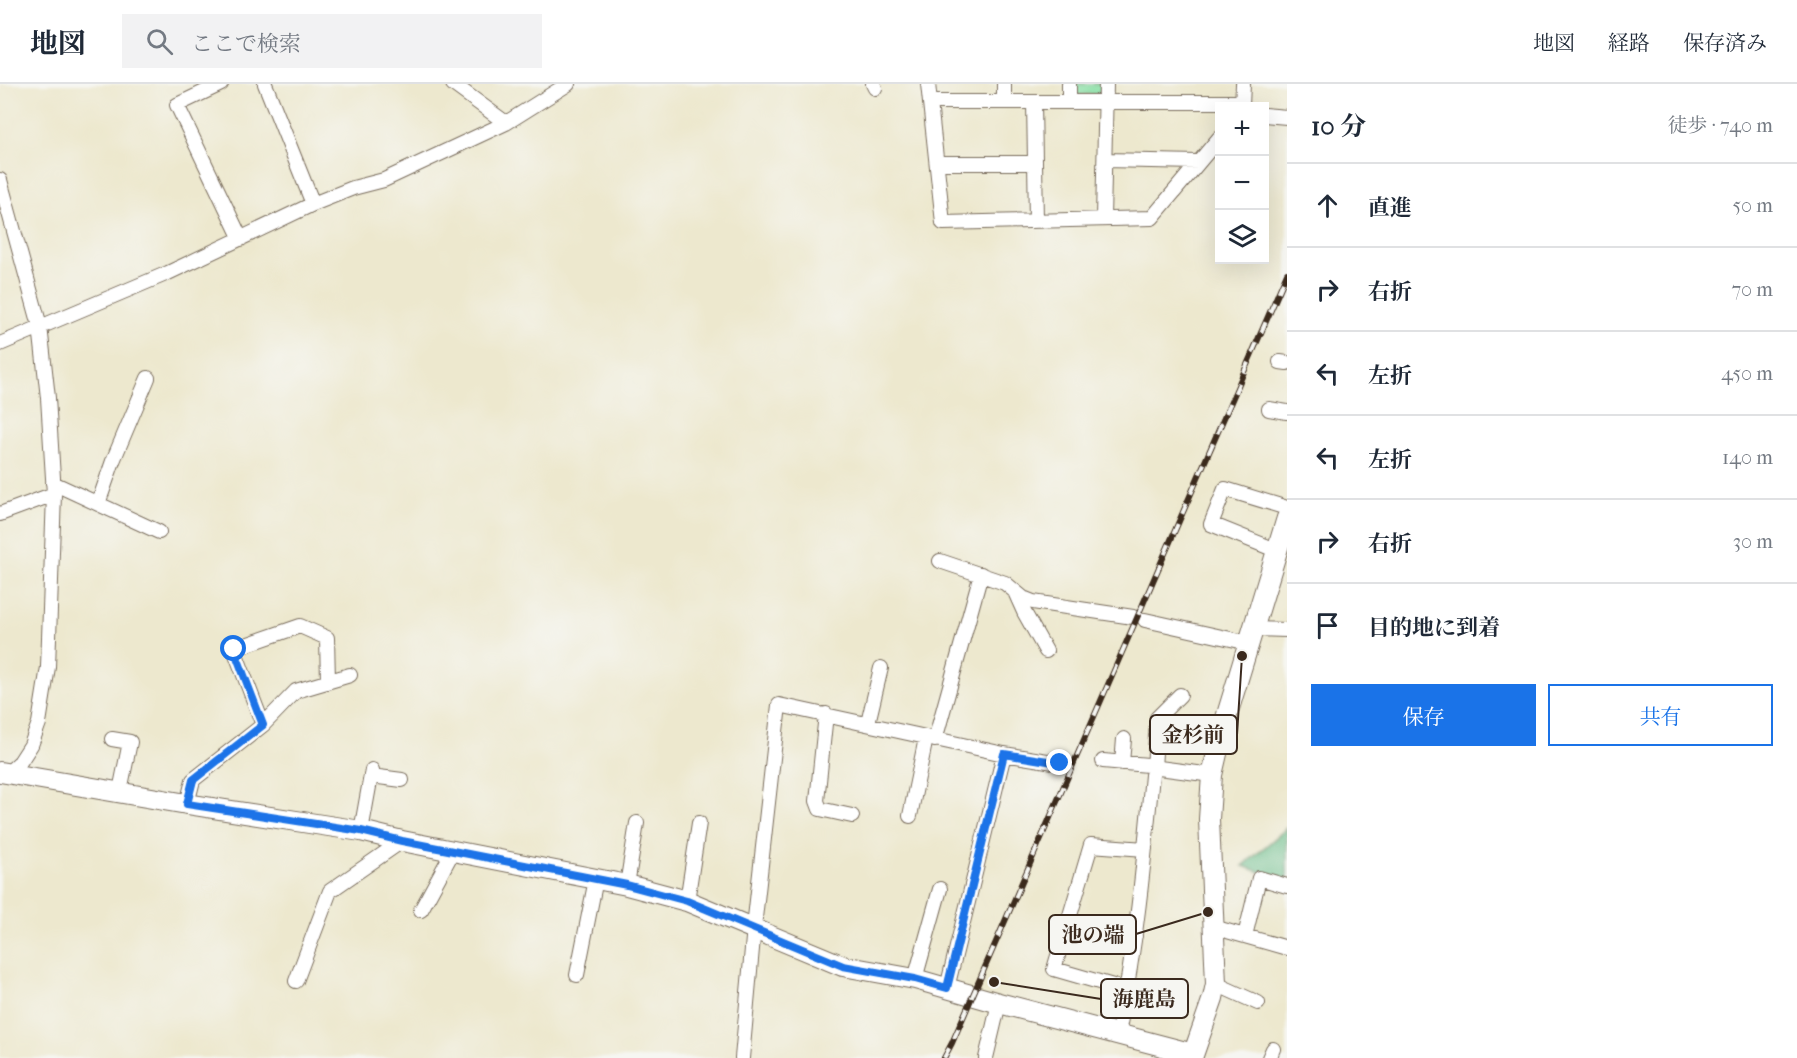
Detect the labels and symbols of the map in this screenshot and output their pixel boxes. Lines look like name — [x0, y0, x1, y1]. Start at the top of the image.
route start — [220, 635, 246, 661]
callout: 金杉前 — [1150, 715, 1237, 754]
text: 金杉前 — [1162, 723, 1225, 747]
route end — [1046, 749, 1072, 775]
callout: 池の端 — [1049, 915, 1136, 954]
text: 池の端 — [1062, 923, 1125, 947]
callout: 海鹿島 — [1101, 979, 1188, 1018]
text: 海鹿島 — [1113, 987, 1176, 1011]

